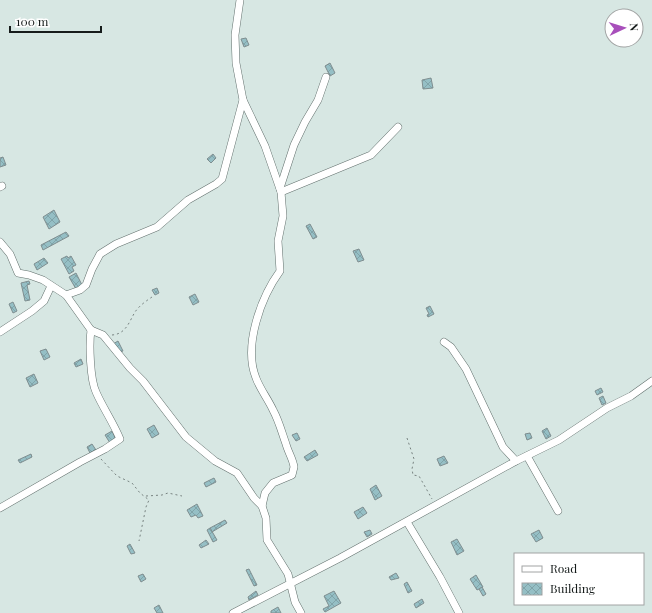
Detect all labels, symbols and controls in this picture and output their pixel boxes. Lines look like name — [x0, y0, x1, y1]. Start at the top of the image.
scale bar — [10, 8, 101, 34]
north arrow — [604, 8, 644, 48]
text: 100 m — [16, 13, 49, 29]
text: N — [627, 23, 642, 32]
legend — [514, 553, 644, 605]
text: Road — [550, 560, 577, 576]
text: Building — [550, 580, 596, 596]

